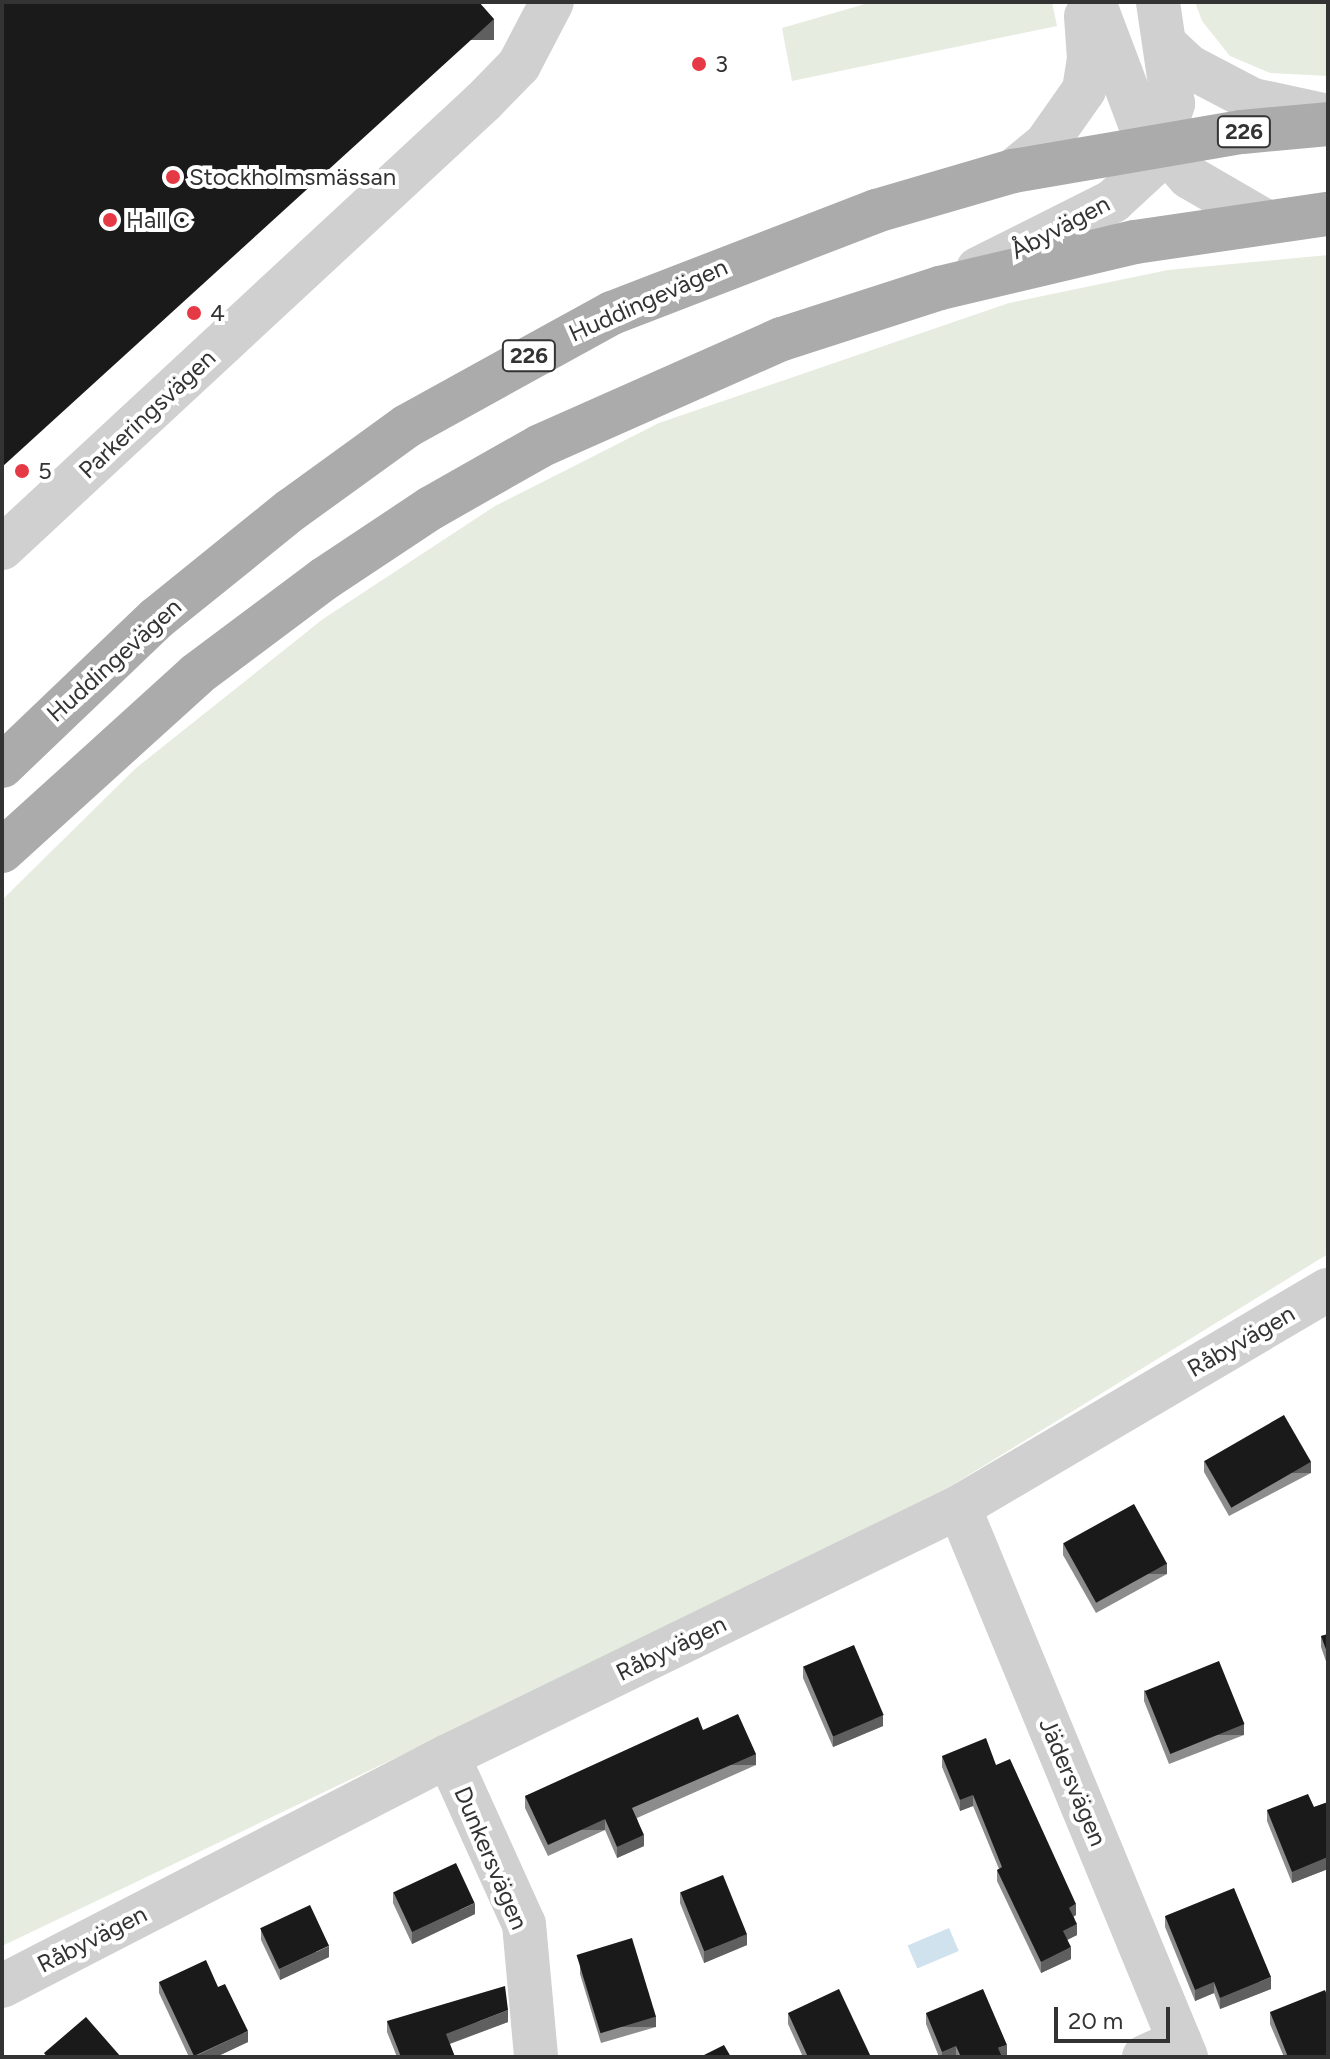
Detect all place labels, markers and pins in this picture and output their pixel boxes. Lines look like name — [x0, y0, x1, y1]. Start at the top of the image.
place label: 3 — [715, 50, 728, 78]
marker: 3 — [690, 55, 708, 73]
place label: Stockholmsmässan — [189, 163, 396, 191]
marker: Stockholmsmässan — [164, 168, 182, 186]
place label: Hall C — [126, 206, 190, 234]
marker: Hall C — [101, 211, 119, 229]
place label: 4 — [210, 299, 225, 327]
marker: 4 — [185, 304, 203, 322]
place label: 5 — [38, 457, 52, 485]
marker: 5 — [13, 462, 31, 480]

